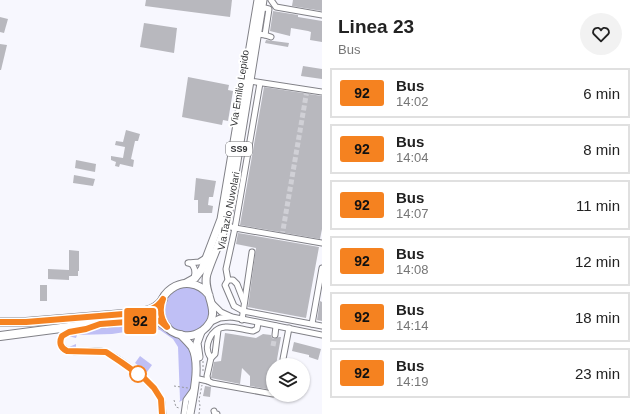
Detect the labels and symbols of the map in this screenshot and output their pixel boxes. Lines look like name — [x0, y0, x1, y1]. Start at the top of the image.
street label: Via Emilio Lepido — [228, 49, 251, 127]
road number: SS9 — [226, 142, 252, 156]
street label: Via Tazio Nuvolari — [215, 171, 241, 251]
line badge: 92 — [122, 308, 158, 334]
unlabelled marker — [129, 365, 147, 383]

